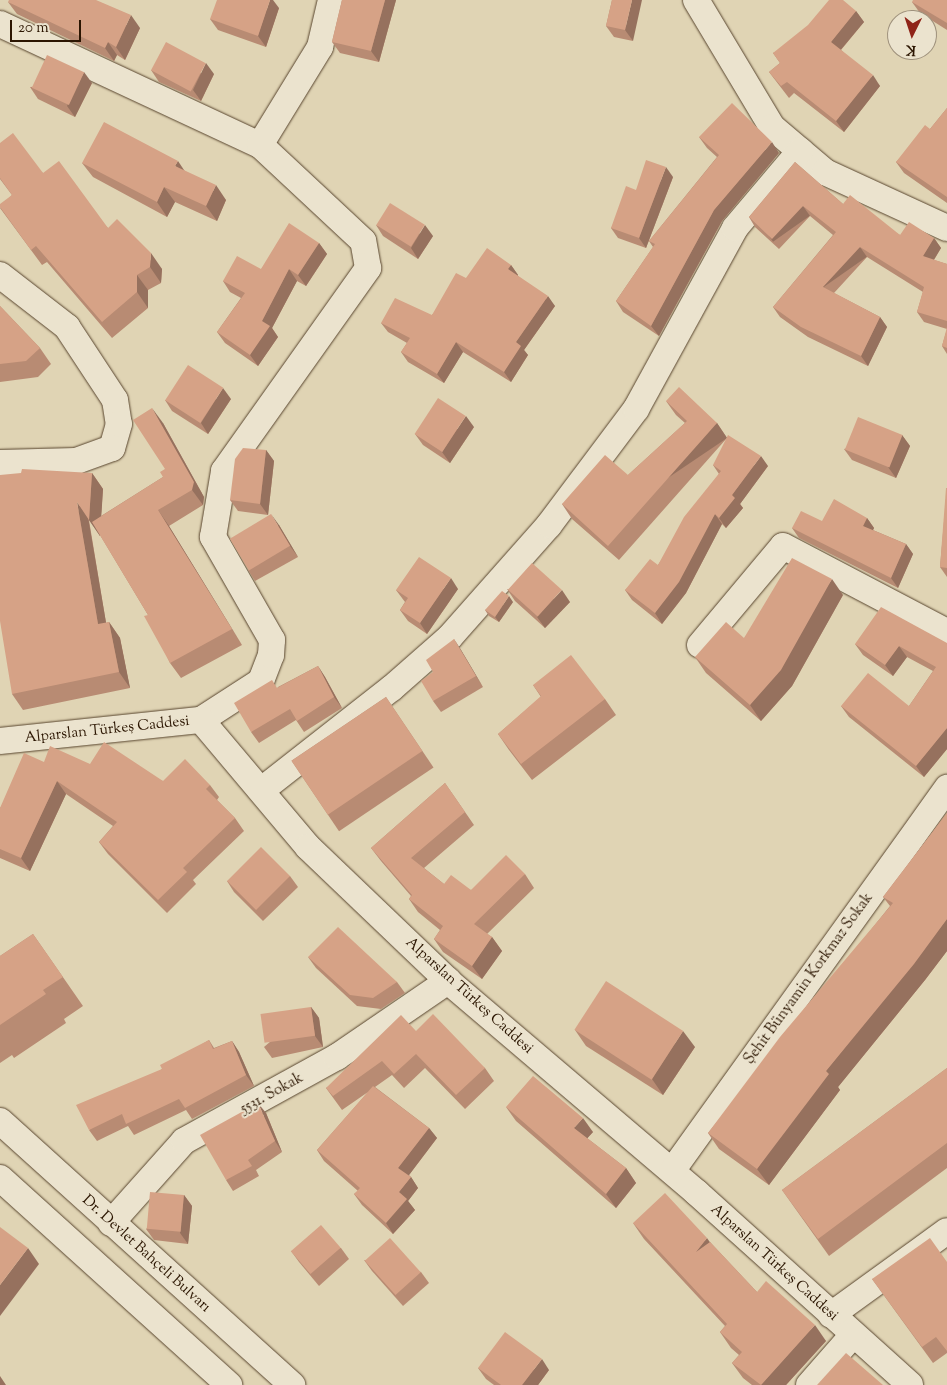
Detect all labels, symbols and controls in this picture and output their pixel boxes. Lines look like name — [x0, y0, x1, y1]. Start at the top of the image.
scale bar — [12, 10, 84, 42]
north arrow — [887, 10, 937, 60]
text: 20 m — [18, 18, 49, 39]
text: K — [905, 39, 917, 59]
street label: Alparslan Türkeş Caddesi — [24, 712, 190, 748]
street label: Şehit Bünyamin Korkmaz Sokak — [741, 890, 877, 1068]
street label: Alparslan Türkeş Caddesi — [401, 934, 537, 1058]
street label: 5531. Sokak — [238, 1069, 306, 1119]
street label: Dr. Devlet Bahçeli Bulvarı — [78, 1191, 214, 1317]
street label: Alparslan Türkeş Caddesi — [706, 1201, 842, 1325]

